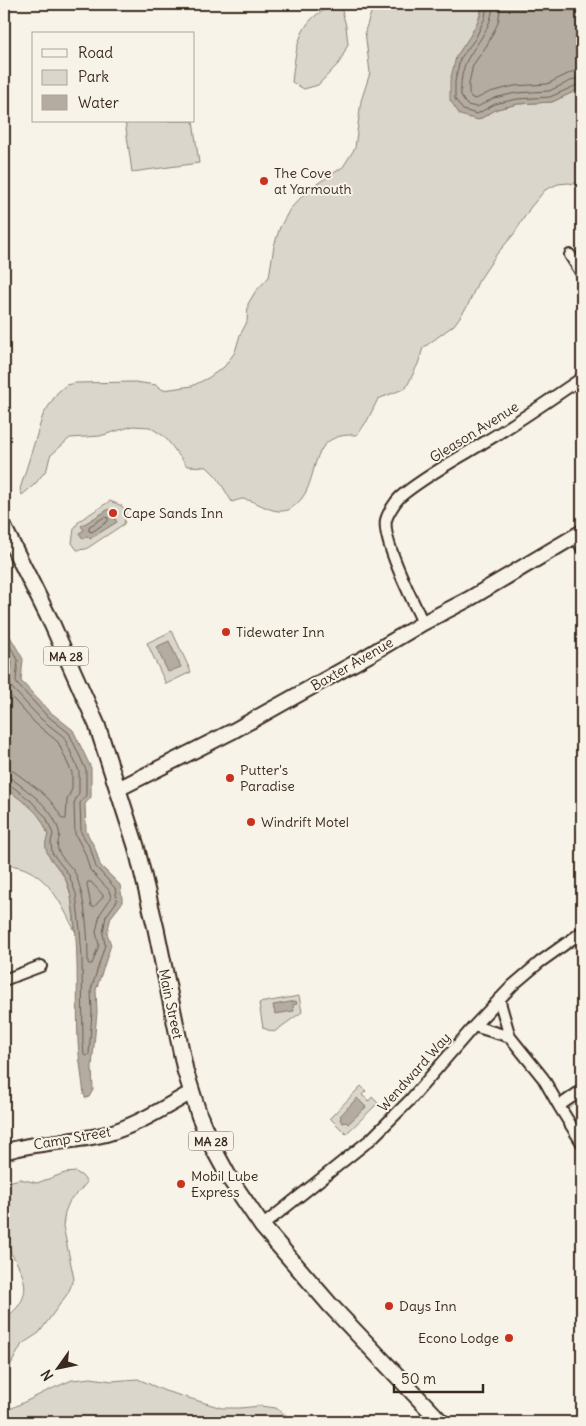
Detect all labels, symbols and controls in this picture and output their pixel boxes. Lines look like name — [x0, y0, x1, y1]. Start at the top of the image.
legend — [32, 32, 195, 122]
text: Road — [78, 43, 113, 62]
text: Park — [78, 67, 109, 86]
text: Water — [78, 93, 119, 112]
place label: The Cove at Yarmouth — [274, 164, 352, 198]
marker: The Cove at Yarmouth — [258, 175, 270, 187]
street label: Gleason Avenue — [426, 398, 522, 466]
place label: Cape Sands Inn — [123, 504, 223, 522]
marker: Cape Sands Inn — [107, 507, 119, 519]
place label: Tidewater Inn — [236, 623, 325, 641]
marker: Tidewater Inn — [220, 626, 232, 638]
street label: Baxter Avenue — [308, 633, 396, 695]
road number: MA 28 — [44, 646, 88, 666]
place label: Putter's Paradise — [240, 761, 295, 795]
marker: Putter's Paradise — [224, 772, 236, 784]
place label: Windrift Motel — [261, 813, 349, 831]
marker: Windrift Motel — [245, 816, 257, 828]
street label: Main Street — [155, 967, 187, 1041]
street label: Wendward Way — [374, 1029, 454, 1115]
street label: Camp Street — [32, 1122, 112, 1154]
road number: MA 28 — [188, 1132, 234, 1150]
place label: Mobil Lube Express — [191, 1167, 258, 1201]
marker: Mobil Lube Express — [175, 1178, 187, 1190]
place label: Days Inn — [399, 1297, 457, 1315]
marker: Days Inn — [383, 1300, 395, 1312]
place label: Econo Lodge — [418, 1329, 499, 1347]
marker: Econo Lodge — [503, 1332, 515, 1344]
north arrow — [32, 1344, 82, 1394]
scale bar — [394, 1361, 482, 1393]
text: N — [37, 1366, 57, 1384]
text: 50 m — [401, 1369, 436, 1388]

